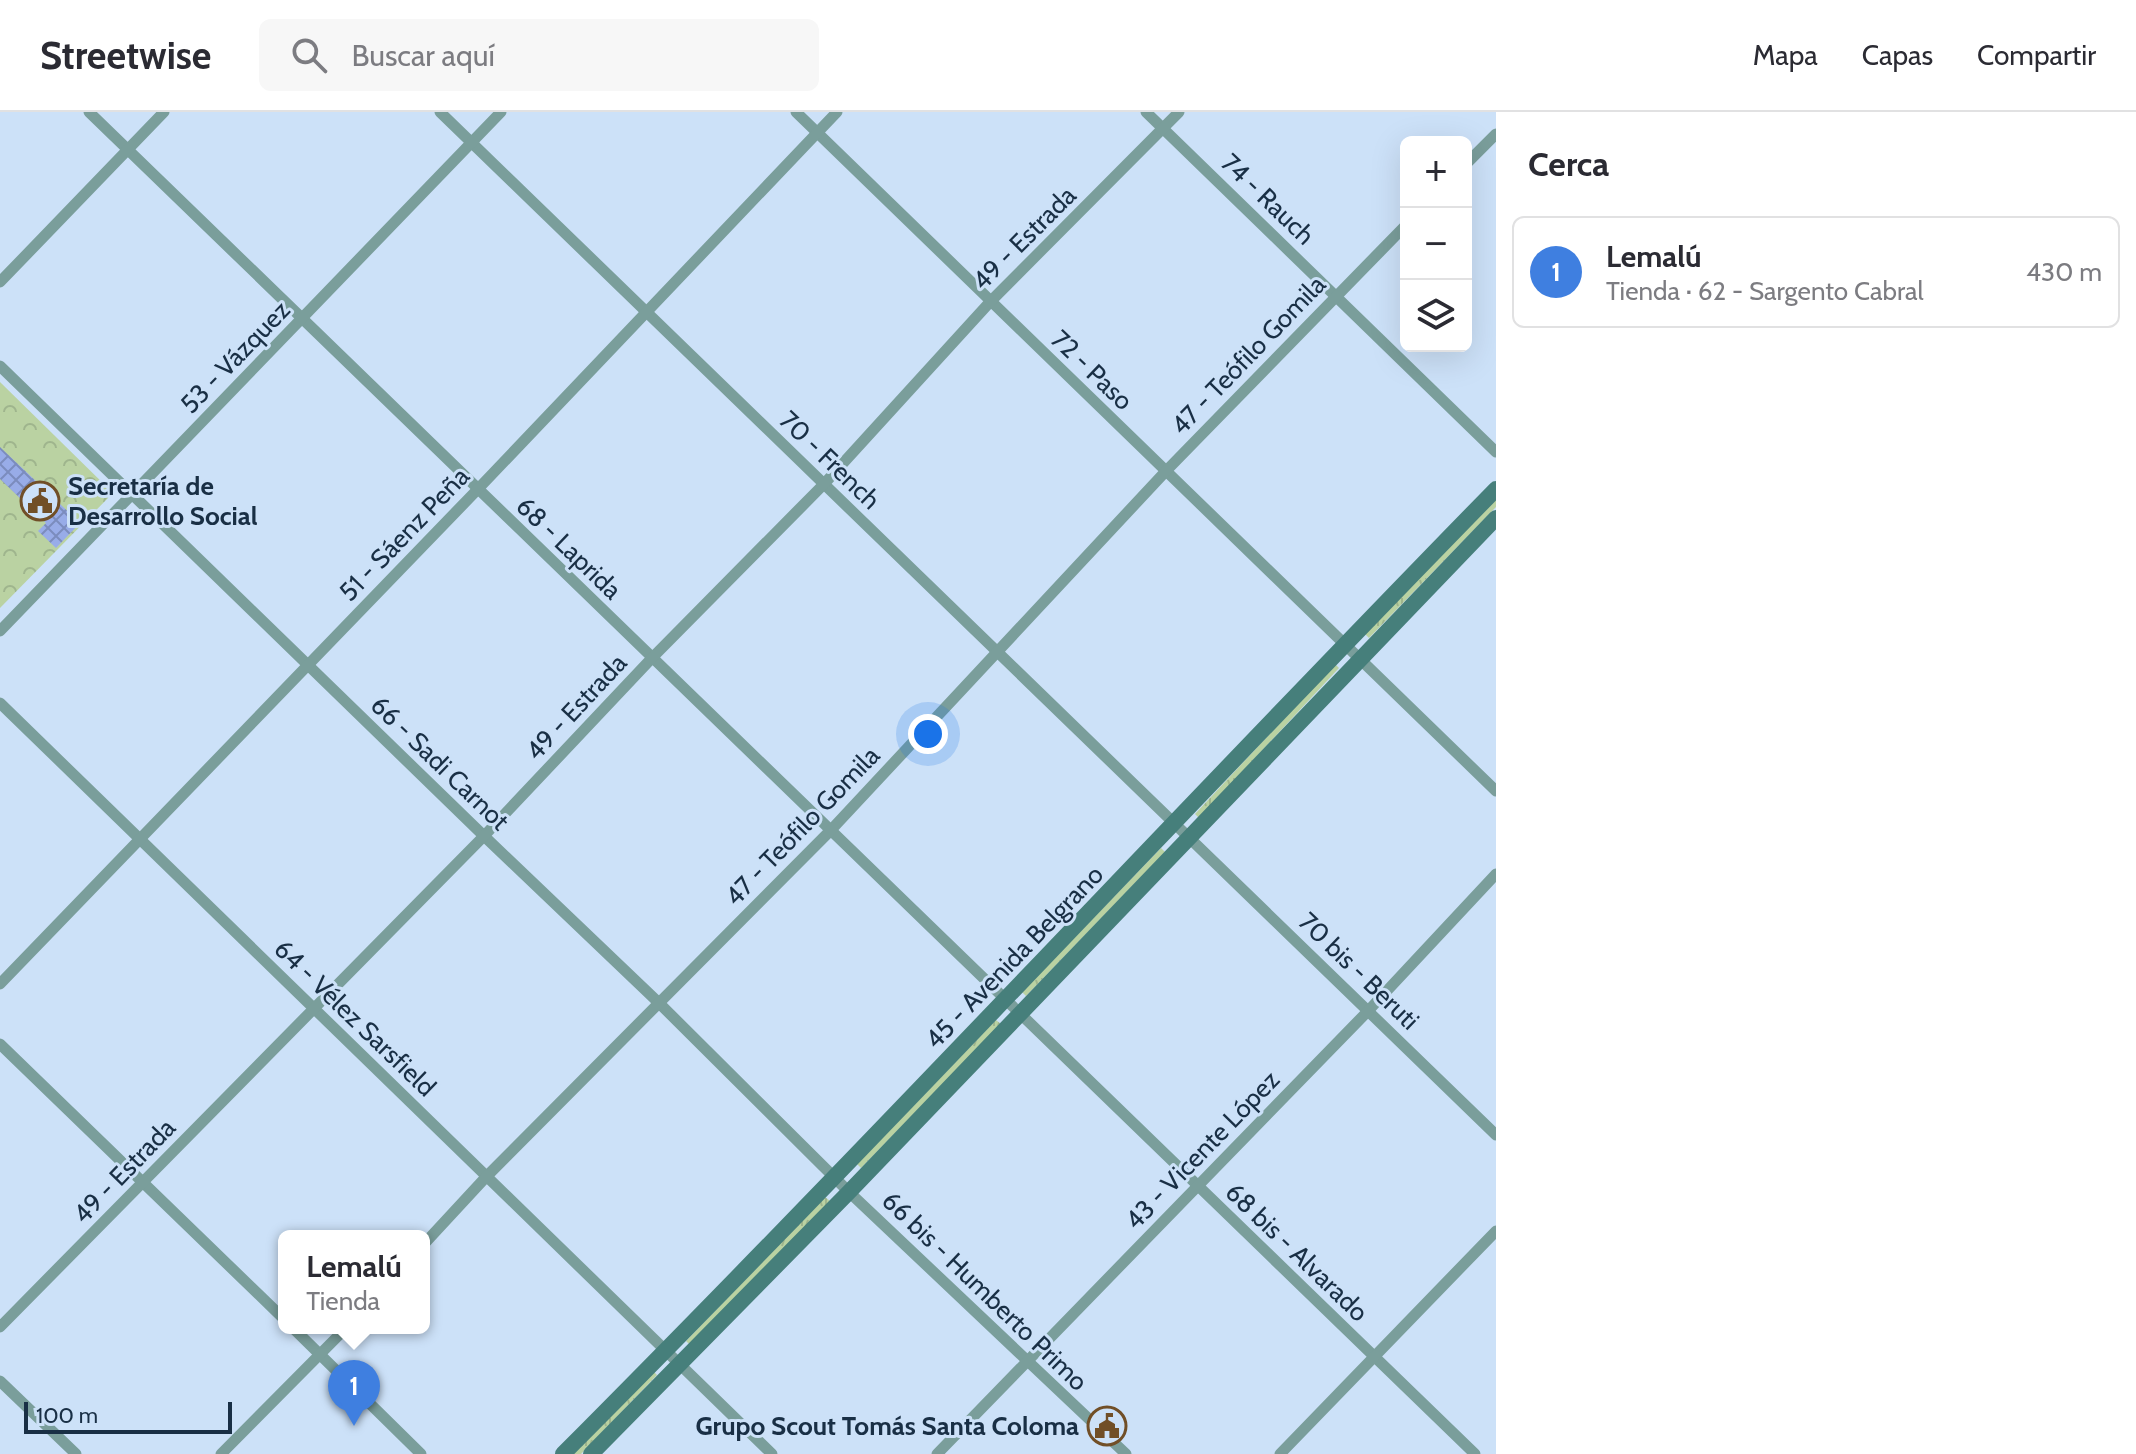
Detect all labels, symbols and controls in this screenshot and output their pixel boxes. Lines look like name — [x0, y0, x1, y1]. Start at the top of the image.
search box — [259, 19, 819, 91]
text: Streetwise — [40, 32, 211, 79]
icon: search — [287, 33, 331, 77]
text: Buscar aquí — [351, 37, 495, 74]
text: Mapa — [1753, 38, 1818, 72]
text: Capas — [1862, 38, 1933, 72]
text: Compartir — [1977, 38, 2096, 72]
map controls — [1400, 136, 1472, 352]
button: + — [1400, 136, 1472, 208]
text: Cerca — [1528, 143, 1609, 185]
street label: 74 - Rauch — [1215, 147, 1321, 251]
street label: 49 - Estrada — [965, 179, 1083, 297]
button: − — [1400, 208, 1472, 280]
text: Lemalú — [1606, 238, 1702, 275]
text: 1 — [1551, 256, 1561, 288]
text: 430 m — [2026, 256, 2102, 288]
street label: 47 - Teófilo Gomila — [1164, 268, 1332, 441]
text: Tienda · 62 - Sargento Cabral — [1606, 275, 1924, 307]
button: layers — [1400, 280, 1472, 352]
street label: 53 - Vázquez — [174, 294, 296, 420]
street label: 72 - Paso — [1044, 323, 1140, 417]
street label: 70 - French — [773, 404, 887, 516]
street label: 51 - Sáenz Peña — [332, 460, 476, 608]
place label: Secretaría de Desarrollo Social — [68, 470, 258, 532]
public building icon: Secretaría de Desarrollo Social — [19, 480, 61, 522]
street label: 68 - Laprida — [510, 490, 629, 606]
street label: 49 - Estrada — [519, 647, 634, 767]
street label: 66 - Sadi Carnot — [364, 689, 516, 837]
your location — [908, 714, 948, 754]
street label: 47 - Teófilo Gomila — [718, 739, 886, 912]
street label: 45 - Avenida Belgrano — [918, 859, 1110, 1055]
street label: 70 bis - Beruti — [1292, 906, 1426, 1036]
street label: 64 - Vélez Sarsfield — [268, 933, 442, 1103]
street label: 43 - Vicente López — [1118, 1064, 1286, 1236]
street label: 49 - Estrada — [66, 1111, 182, 1230]
street label: 68 bis - Alvarado — [1219, 1176, 1375, 1328]
street label: 66 bis - Humberto Primo — [875, 1184, 1095, 1398]
popup — [278, 1230, 430, 1334]
text: Lemalú — [306, 1248, 402, 1285]
text: Tienda — [306, 1285, 380, 1317]
pin: 1 — [328, 1360, 380, 1426]
scale bar — [24, 1398, 232, 1434]
text: 100 m — [36, 1402, 98, 1429]
public building icon: Grupo Scout Tomás Santa Coloma — [1086, 1405, 1128, 1447]
place label: Grupo Scout Tomás Santa Coloma — [696, 1410, 1079, 1442]

